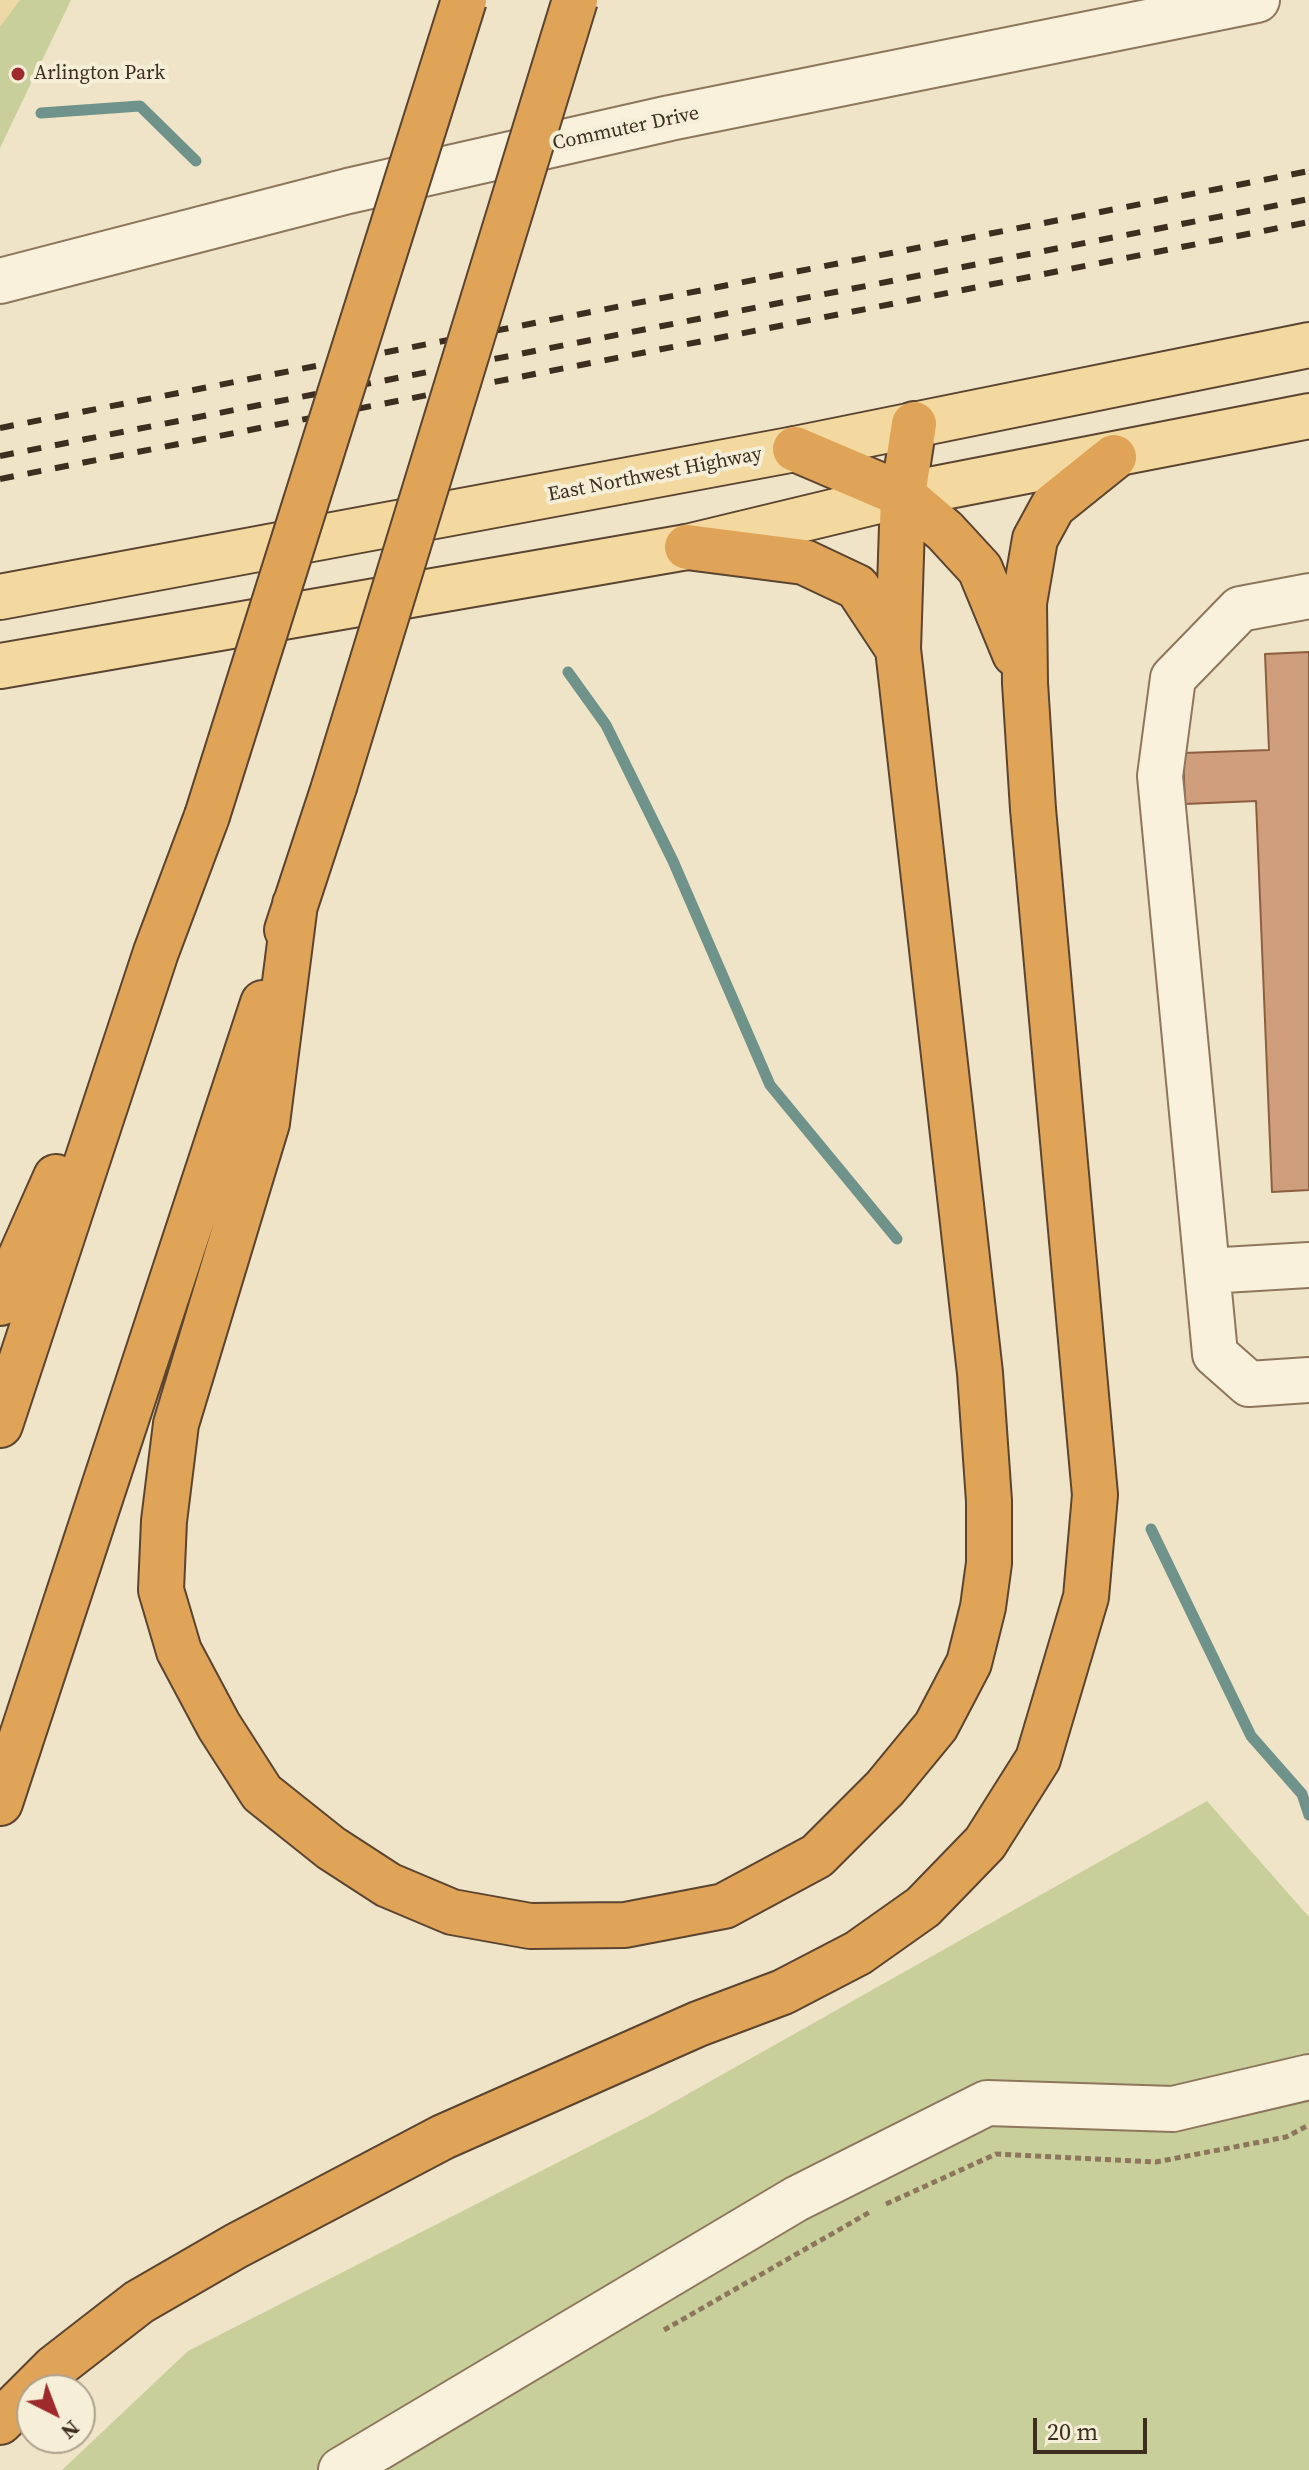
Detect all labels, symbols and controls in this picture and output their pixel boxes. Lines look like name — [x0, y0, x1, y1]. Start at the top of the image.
place label: Arlington Park — [34, 62, 165, 86]
marker: Arlington Park — [9, 65, 27, 83]
street label: Commuter Drive — [551, 102, 701, 156]
street label: East Northwest Highway — [546, 442, 764, 508]
north arrow — [16, 2374, 96, 2454]
scale bar — [1037, 2402, 1151, 2452]
text: N — [55, 2414, 87, 2447]
text: 20 m — [1047, 2415, 1098, 2448]

